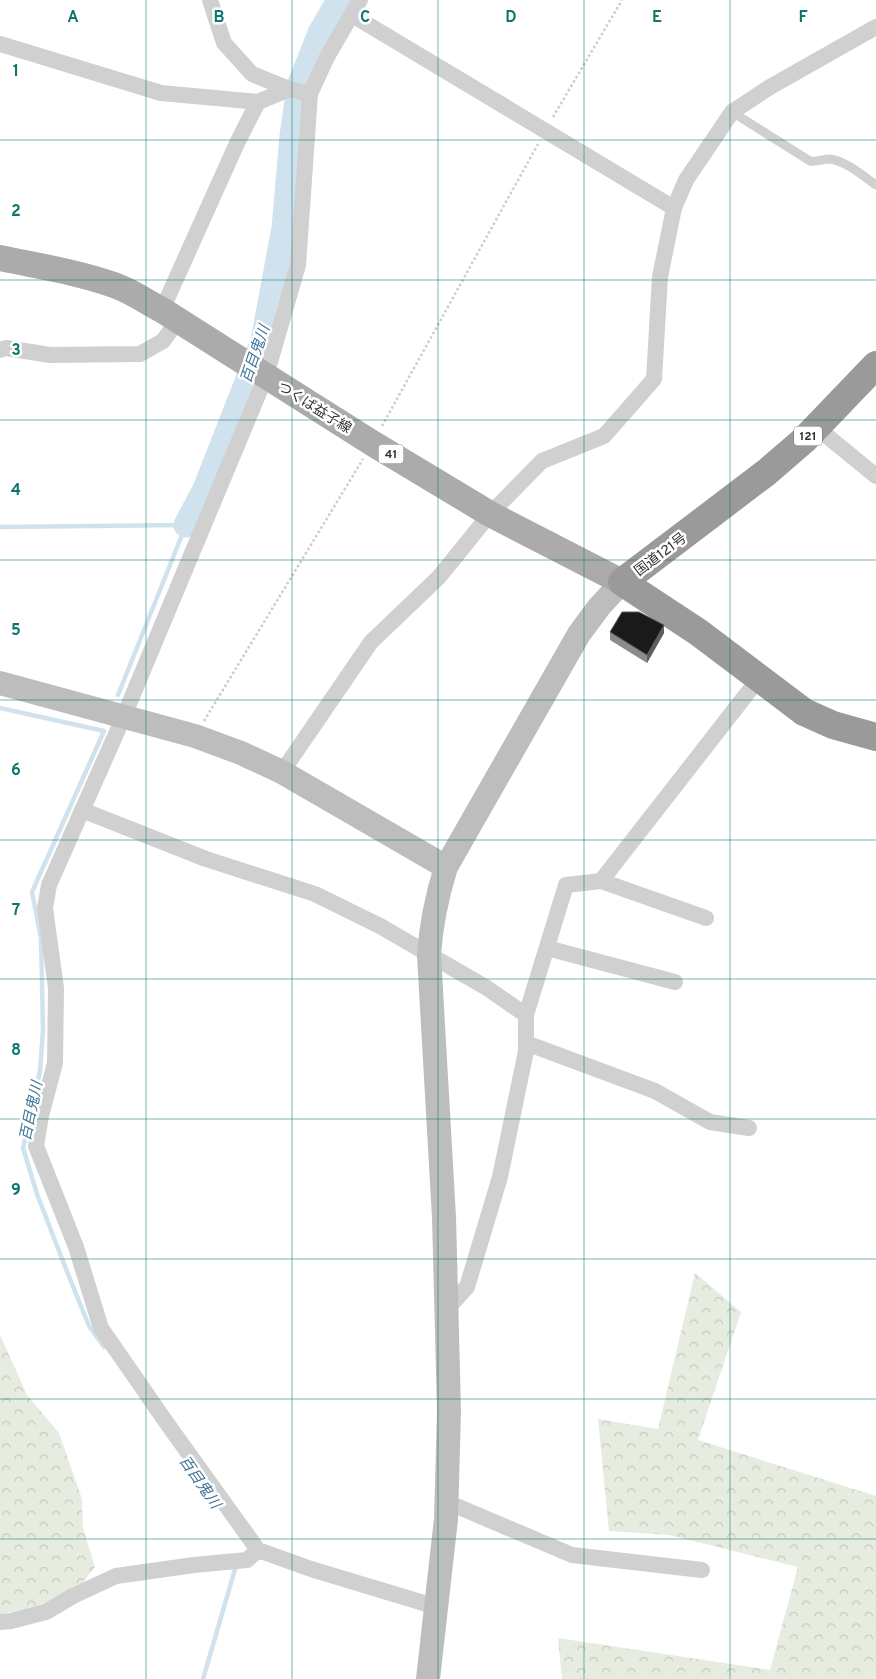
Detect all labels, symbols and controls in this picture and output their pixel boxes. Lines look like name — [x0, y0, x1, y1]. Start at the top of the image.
text: A — [67, 8, 79, 28]
text: B — [213, 8, 225, 28]
text: C — [360, 8, 370, 28]
text: D — [505, 8, 517, 28]
text: E — [652, 8, 662, 28]
text: F — [798, 8, 808, 28]
text: 1 — [13, 62, 19, 82]
text: 2 — [11, 202, 21, 222]
water label: 百目鬼川 — [238, 321, 276, 386]
text: 3 — [11, 341, 21, 361]
street label: つくば益子線 — [274, 379, 354, 438]
road number: 121 — [794, 426, 822, 446]
road number: 41 — [378, 444, 404, 464]
text: 4 — [11, 481, 21, 501]
street label: 国道121号 — [631, 530, 690, 580]
text: 5 — [11, 621, 21, 641]
text: 6 — [11, 761, 21, 781]
text: 7 — [12, 901, 20, 921]
text: 8 — [11, 1041, 21, 1061]
water label: 百目鬼川 — [17, 1078, 48, 1143]
text: 9 — [11, 1181, 21, 1201]
water label: 百目鬼川 — [174, 1453, 225, 1515]

